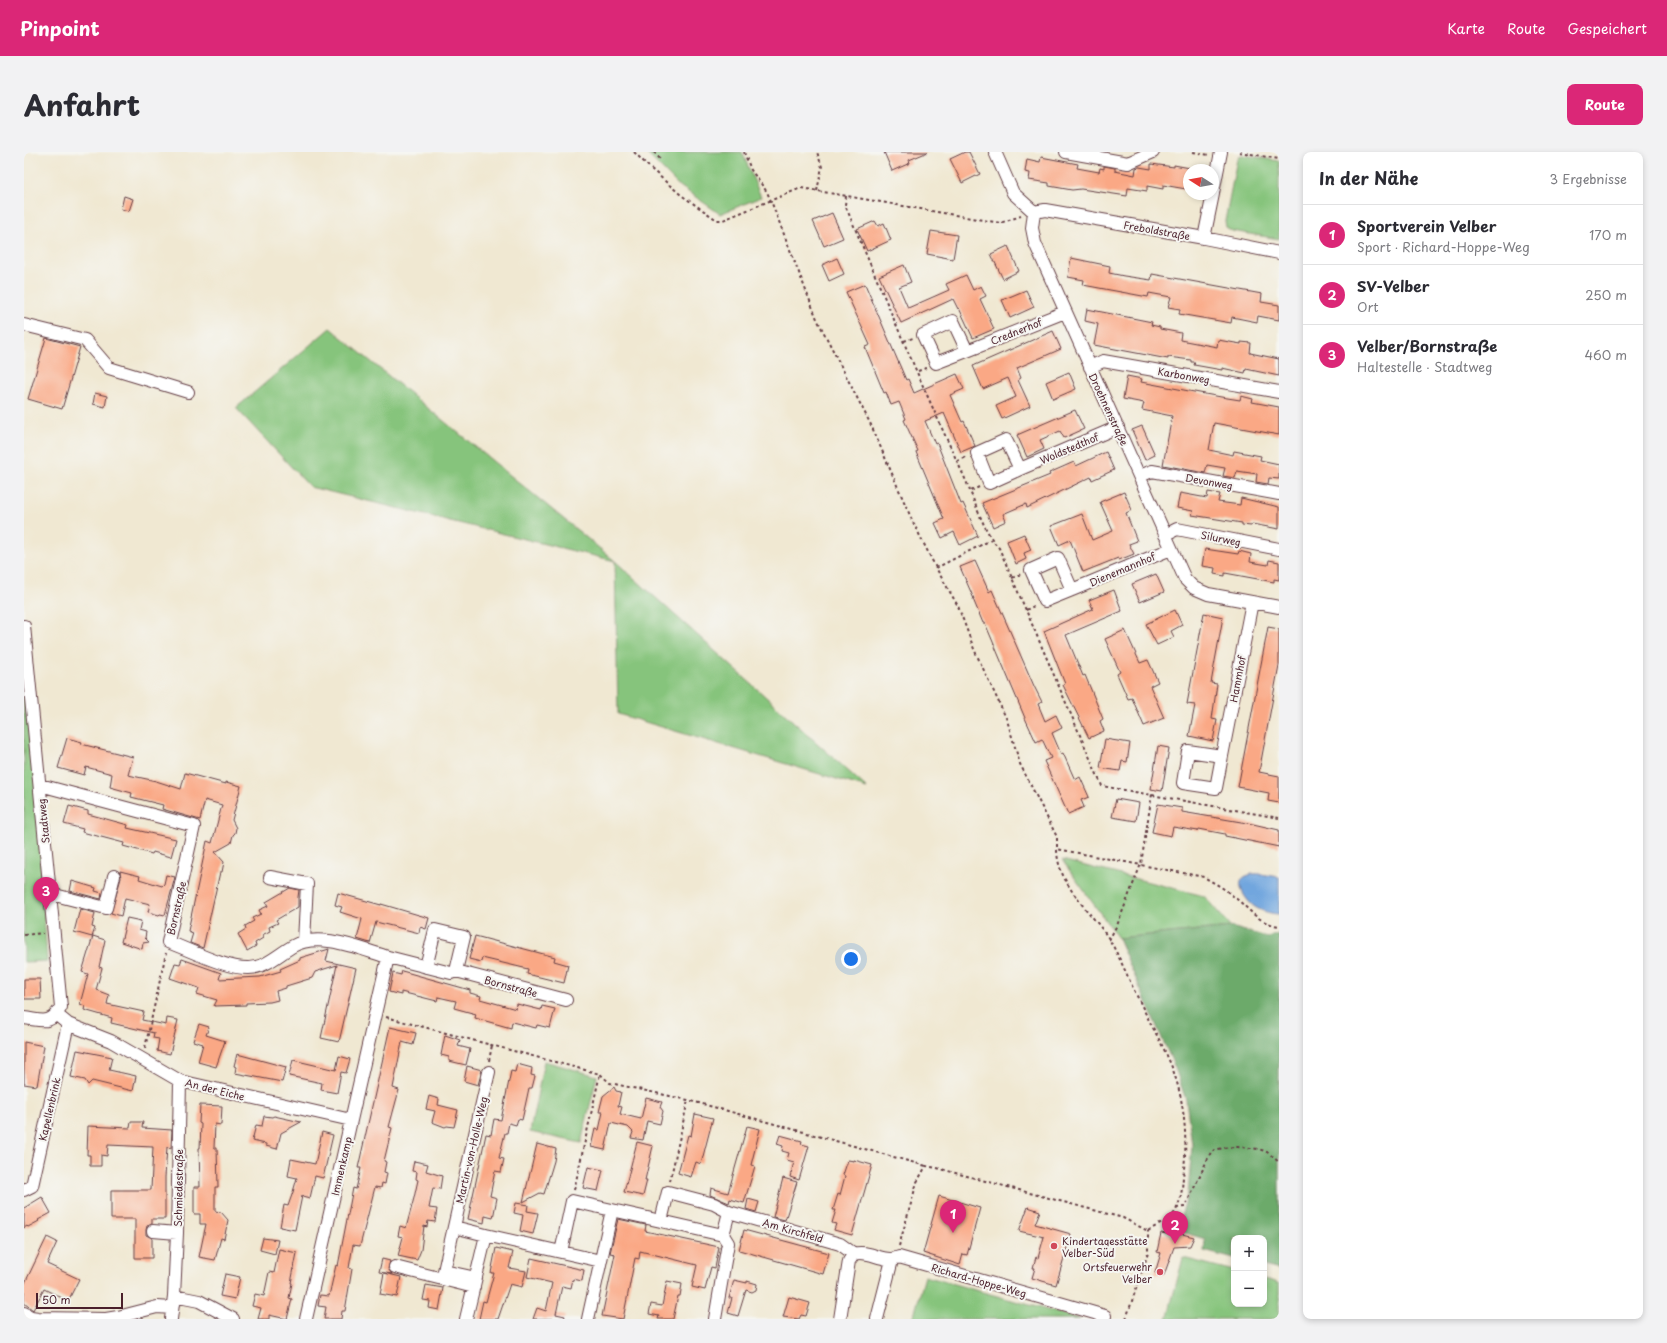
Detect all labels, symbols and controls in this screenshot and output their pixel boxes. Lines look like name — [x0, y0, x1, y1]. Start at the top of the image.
text: Pinpoint — [20, 14, 100, 42]
text: Karte — [1447, 18, 1485, 39]
text: Route — [1507, 18, 1545, 39]
text: Gespeichert — [1567, 18, 1647, 39]
text: Anfahrt — [24, 83, 140, 126]
button: Route — [1567, 84, 1643, 125]
north arrow — [1183, 164, 1219, 200]
text: In der Nähe — [1319, 165, 1418, 191]
text: 3 Ergebnisse — [1550, 169, 1627, 188]
text: Sportverein Velber — [1357, 214, 1496, 237]
street label: Freboldstraße — [1123, 217, 1191, 243]
text: 1 — [1329, 225, 1335, 244]
text: 170 m — [1589, 225, 1627, 244]
text: Sport · Richard-Hoppe-Weg — [1357, 237, 1530, 256]
text: SV-Velber — [1357, 274, 1429, 297]
text: 2 — [1327, 285, 1337, 304]
text: 250 m — [1585, 285, 1627, 304]
text: Ort — [1357, 297, 1379, 316]
street label: Crednerhof — [988, 313, 1045, 348]
text: Velber/Bornstraße — [1357, 334, 1497, 357]
text: 3 — [1328, 345, 1336, 364]
text: 460 m — [1584, 345, 1627, 364]
text: Haltestelle · Stadtweg — [1357, 357, 1492, 376]
street label: Karbonweg — [1157, 363, 1211, 387]
street label: Droehnenstraße — [1086, 370, 1132, 448]
street label: Woldstedthof — [1037, 428, 1102, 467]
street label: Devonweg — [1184, 469, 1234, 493]
street label: Silurweg — [1200, 527, 1242, 549]
street label: Dienemannhof — [1087, 548, 1158, 590]
street label: Hammhof — [1225, 653, 1249, 703]
street label: Stadtweg — [33, 798, 53, 844]
pin: 3 — [33, 877, 59, 910]
street label: Bornstraße — [163, 880, 189, 936]
your location — [841, 949, 861, 969]
street label: Bornstraße — [483, 972, 539, 1000]
street label: An der Eiche — [184, 1074, 246, 1104]
street label: Kapellenbrink — [34, 1076, 64, 1142]
street label: Martin-von-Holle-Weg — [451, 1095, 491, 1205]
street label: Immenkamp — [327, 1135, 355, 1197]
street label: Schmiedestraße — [170, 1149, 186, 1227]
pin: 1 — [940, 1200, 966, 1233]
pin: 2 — [1162, 1211, 1188, 1244]
street label: Am Kirchfeld — [761, 1214, 825, 1246]
place label: Kindertagesstätte Velber-Süd — [1062, 1233, 1147, 1260]
map controls — [1231, 1235, 1267, 1307]
button: + — [1231, 1235, 1267, 1271]
marker: Kindertagesstätte Velber-Süd — [1049, 1241, 1059, 1251]
street label: Richard-Hoppe-Weg — [930, 1259, 1028, 1301]
place label: Ortsfeuerwehr Velber — [1083, 1259, 1152, 1286]
marker: Ortsfeuerwehr Velber — [1155, 1267, 1165, 1277]
button: − — [1231, 1271, 1267, 1307]
scale bar — [36, 1291, 123, 1310]
text: 50 m — [42, 1291, 71, 1308]

